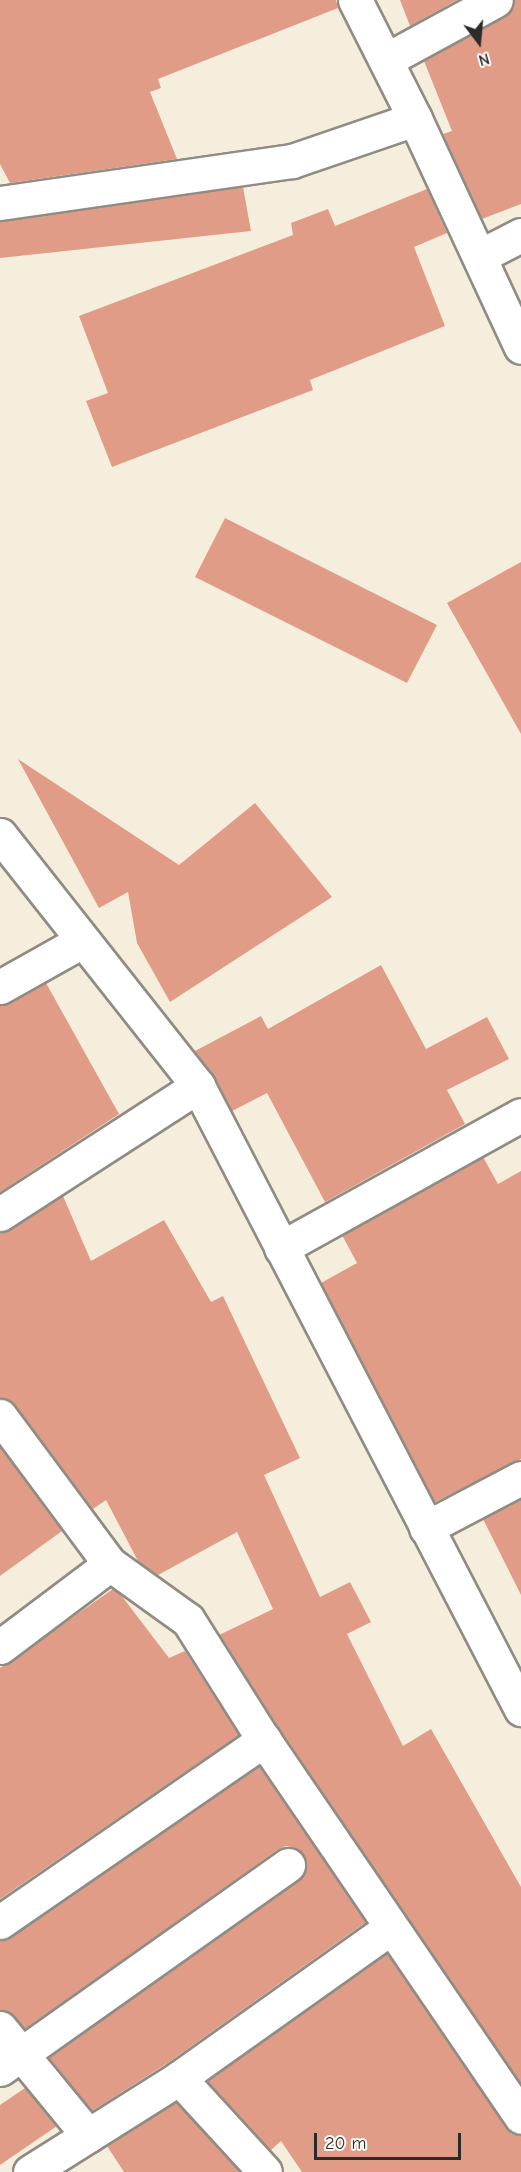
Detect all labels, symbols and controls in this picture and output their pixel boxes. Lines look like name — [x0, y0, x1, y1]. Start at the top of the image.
north arrow — [449, 12, 509, 72]
text: N — [476, 49, 491, 69]
scale bar — [317, 2121, 464, 2159]
text: 20 m — [325, 2133, 366, 2154]

